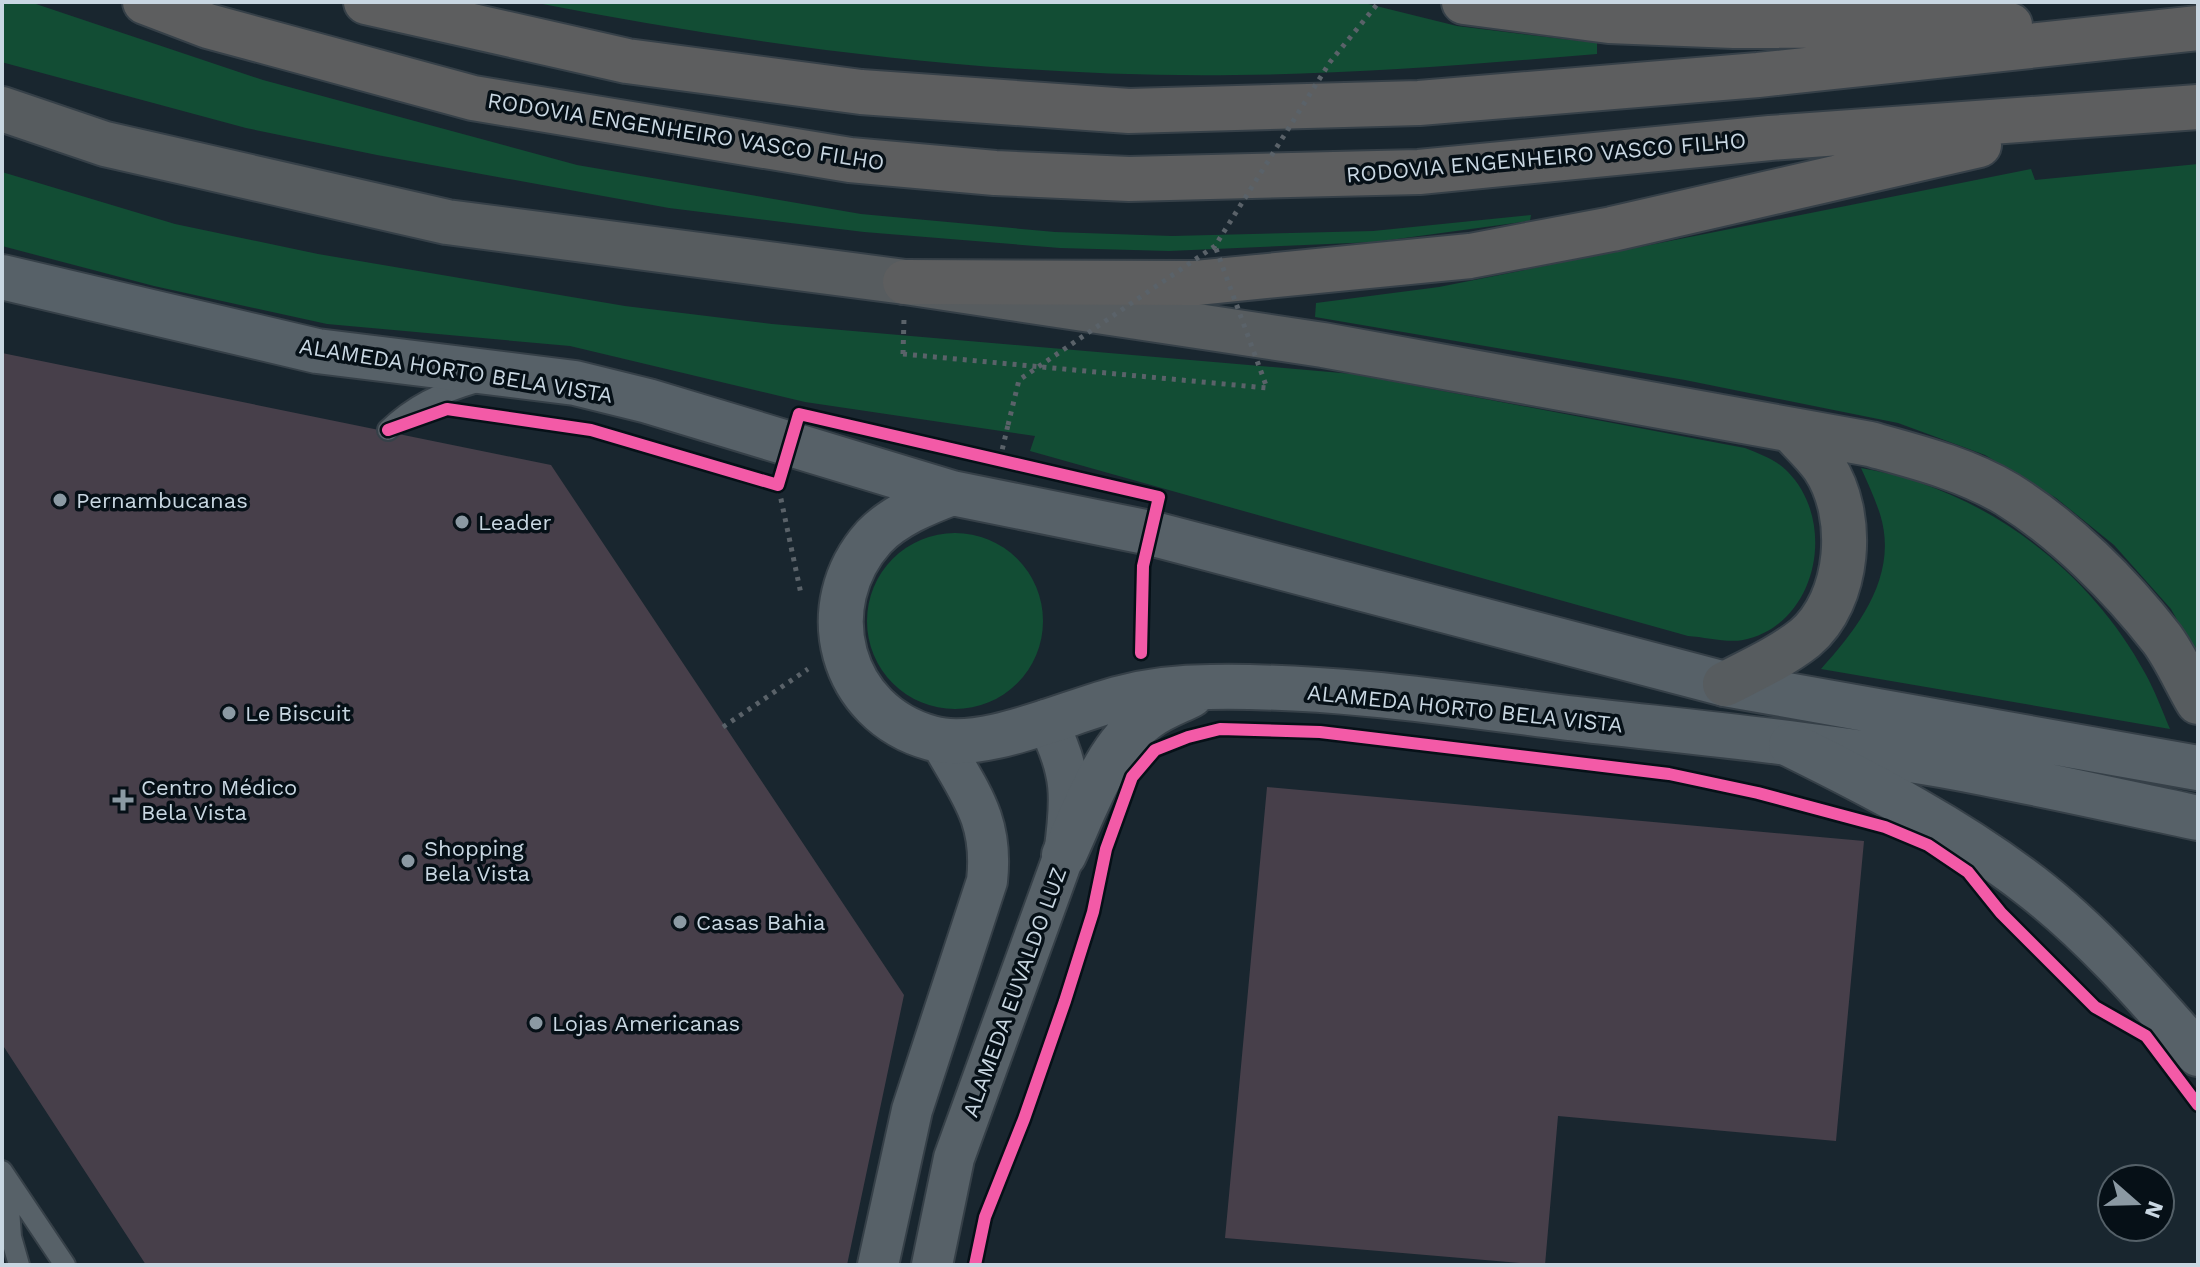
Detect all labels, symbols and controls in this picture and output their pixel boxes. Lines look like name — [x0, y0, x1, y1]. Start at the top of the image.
street label: RODOVIA ENGENHEIRO VASCO FILHO — [486, 88, 886, 175]
street label: RODOVIA ENGENHEIRO VASCO FILHO — [1345, 128, 1747, 187]
street label: ALAMEDA HORTO BELA VISTA — [297, 333, 614, 408]
place label: Pernambucanas — [76, 488, 248, 513]
marker: Pernambucanas — [51, 491, 69, 509]
place label: Leader — [478, 510, 551, 535]
marker: Leader — [453, 513, 471, 531]
street label: ALAMEDA HORTO BELA VISTA — [1306, 679, 1624, 738]
place label: Le Biscuit — [245, 701, 351, 726]
marker: Le Biscuit — [220, 704, 238, 722]
place label: Centro Médico Bela Vista — [141, 775, 297, 825]
marker: Centro Médico Bela Vista — [112, 789, 134, 811]
place label: Shopping Bela Vista — [424, 836, 530, 886]
marker: Shopping Bela Vista — [399, 852, 417, 870]
street label: ALAMEDA EUVALDO LUZ — [958, 864, 1071, 1120]
place label: Casas Bahia — [696, 910, 825, 935]
marker: Casas Bahia — [671, 913, 689, 931]
place label: Lojas Americanas — [552, 1011, 740, 1036]
marker: Lojas Americanas — [527, 1014, 545, 1032]
north arrow — [2096, 1163, 2176, 1243]
text: N — [2140, 1198, 2169, 1222]

